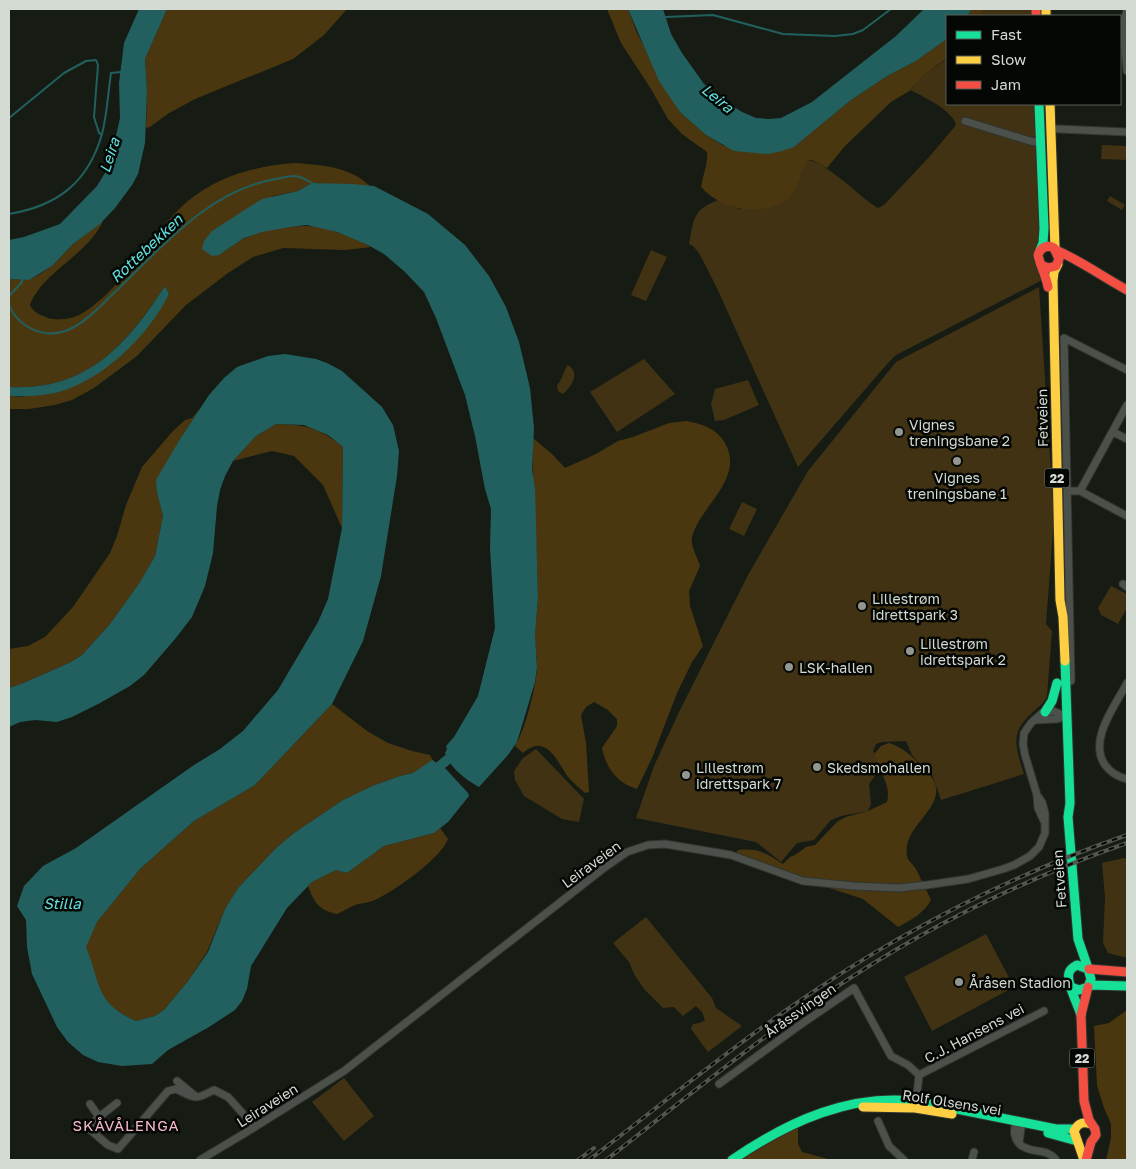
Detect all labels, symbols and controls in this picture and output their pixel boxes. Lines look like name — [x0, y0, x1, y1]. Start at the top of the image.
legend — [946, 15, 1121, 105]
text: Fast — [991, 25, 1022, 43]
text: Slow — [991, 50, 1026, 68]
text: Jam — [991, 75, 1021, 93]
water label: Leira — [699, 80, 738, 116]
water label: Leira — [95, 135, 123, 175]
water label: Rottebekken — [106, 209, 186, 286]
street label: Fetveien — [1033, 389, 1051, 447]
place label: Vignes treningsbane 2 — [909, 416, 1010, 449]
marker: Vignes treningsbane 2 — [893, 426, 905, 438]
marker: Vignes treningsbane 1 — [951, 455, 963, 467]
road number: 22 — [1044, 468, 1070, 488]
place label: Vignes treningsbane 1 — [907, 469, 1007, 502]
place label: Lillestrøm idrettspark 3 — [872, 590, 958, 623]
marker: Lillestrøm idrettspark 3 — [856, 600, 868, 612]
place label: Lillestrøm idrettspark 2 — [920, 635, 1006, 668]
marker: Lillestrøm idrettspark 2 — [904, 645, 916, 657]
place label: LSK-hallen — [799, 659, 873, 676]
marker: LSK-hallen — [783, 661, 795, 673]
place label: Lillestrøm idrettspark 7 — [696, 759, 781, 792]
place label: Skedsmohallen — [827, 759, 931, 776]
marker: Skedsmohallen — [811, 761, 823, 773]
marker: Lillestrøm idrettspark 7 — [680, 769, 692, 781]
street label: Leiraveien — [558, 837, 624, 891]
street label: Fetveien — [1048, 849, 1070, 909]
water label: Stilla — [43, 894, 81, 912]
place label: Åråsen Stadion — [969, 974, 1071, 991]
marker: Åråsen Stadion — [953, 976, 965, 988]
street label: Åråssvingen — [761, 979, 839, 1041]
street label: C.J. Hansens vei — [921, 1000, 1027, 1066]
road number: 22 — [1070, 1048, 1094, 1068]
street label: Leiraveien — [233, 1080, 301, 1130]
street label: Rolf Olsens vei — [901, 1086, 1003, 1118]
district label: SKÅVÅLENGA — [72, 1116, 180, 1134]

